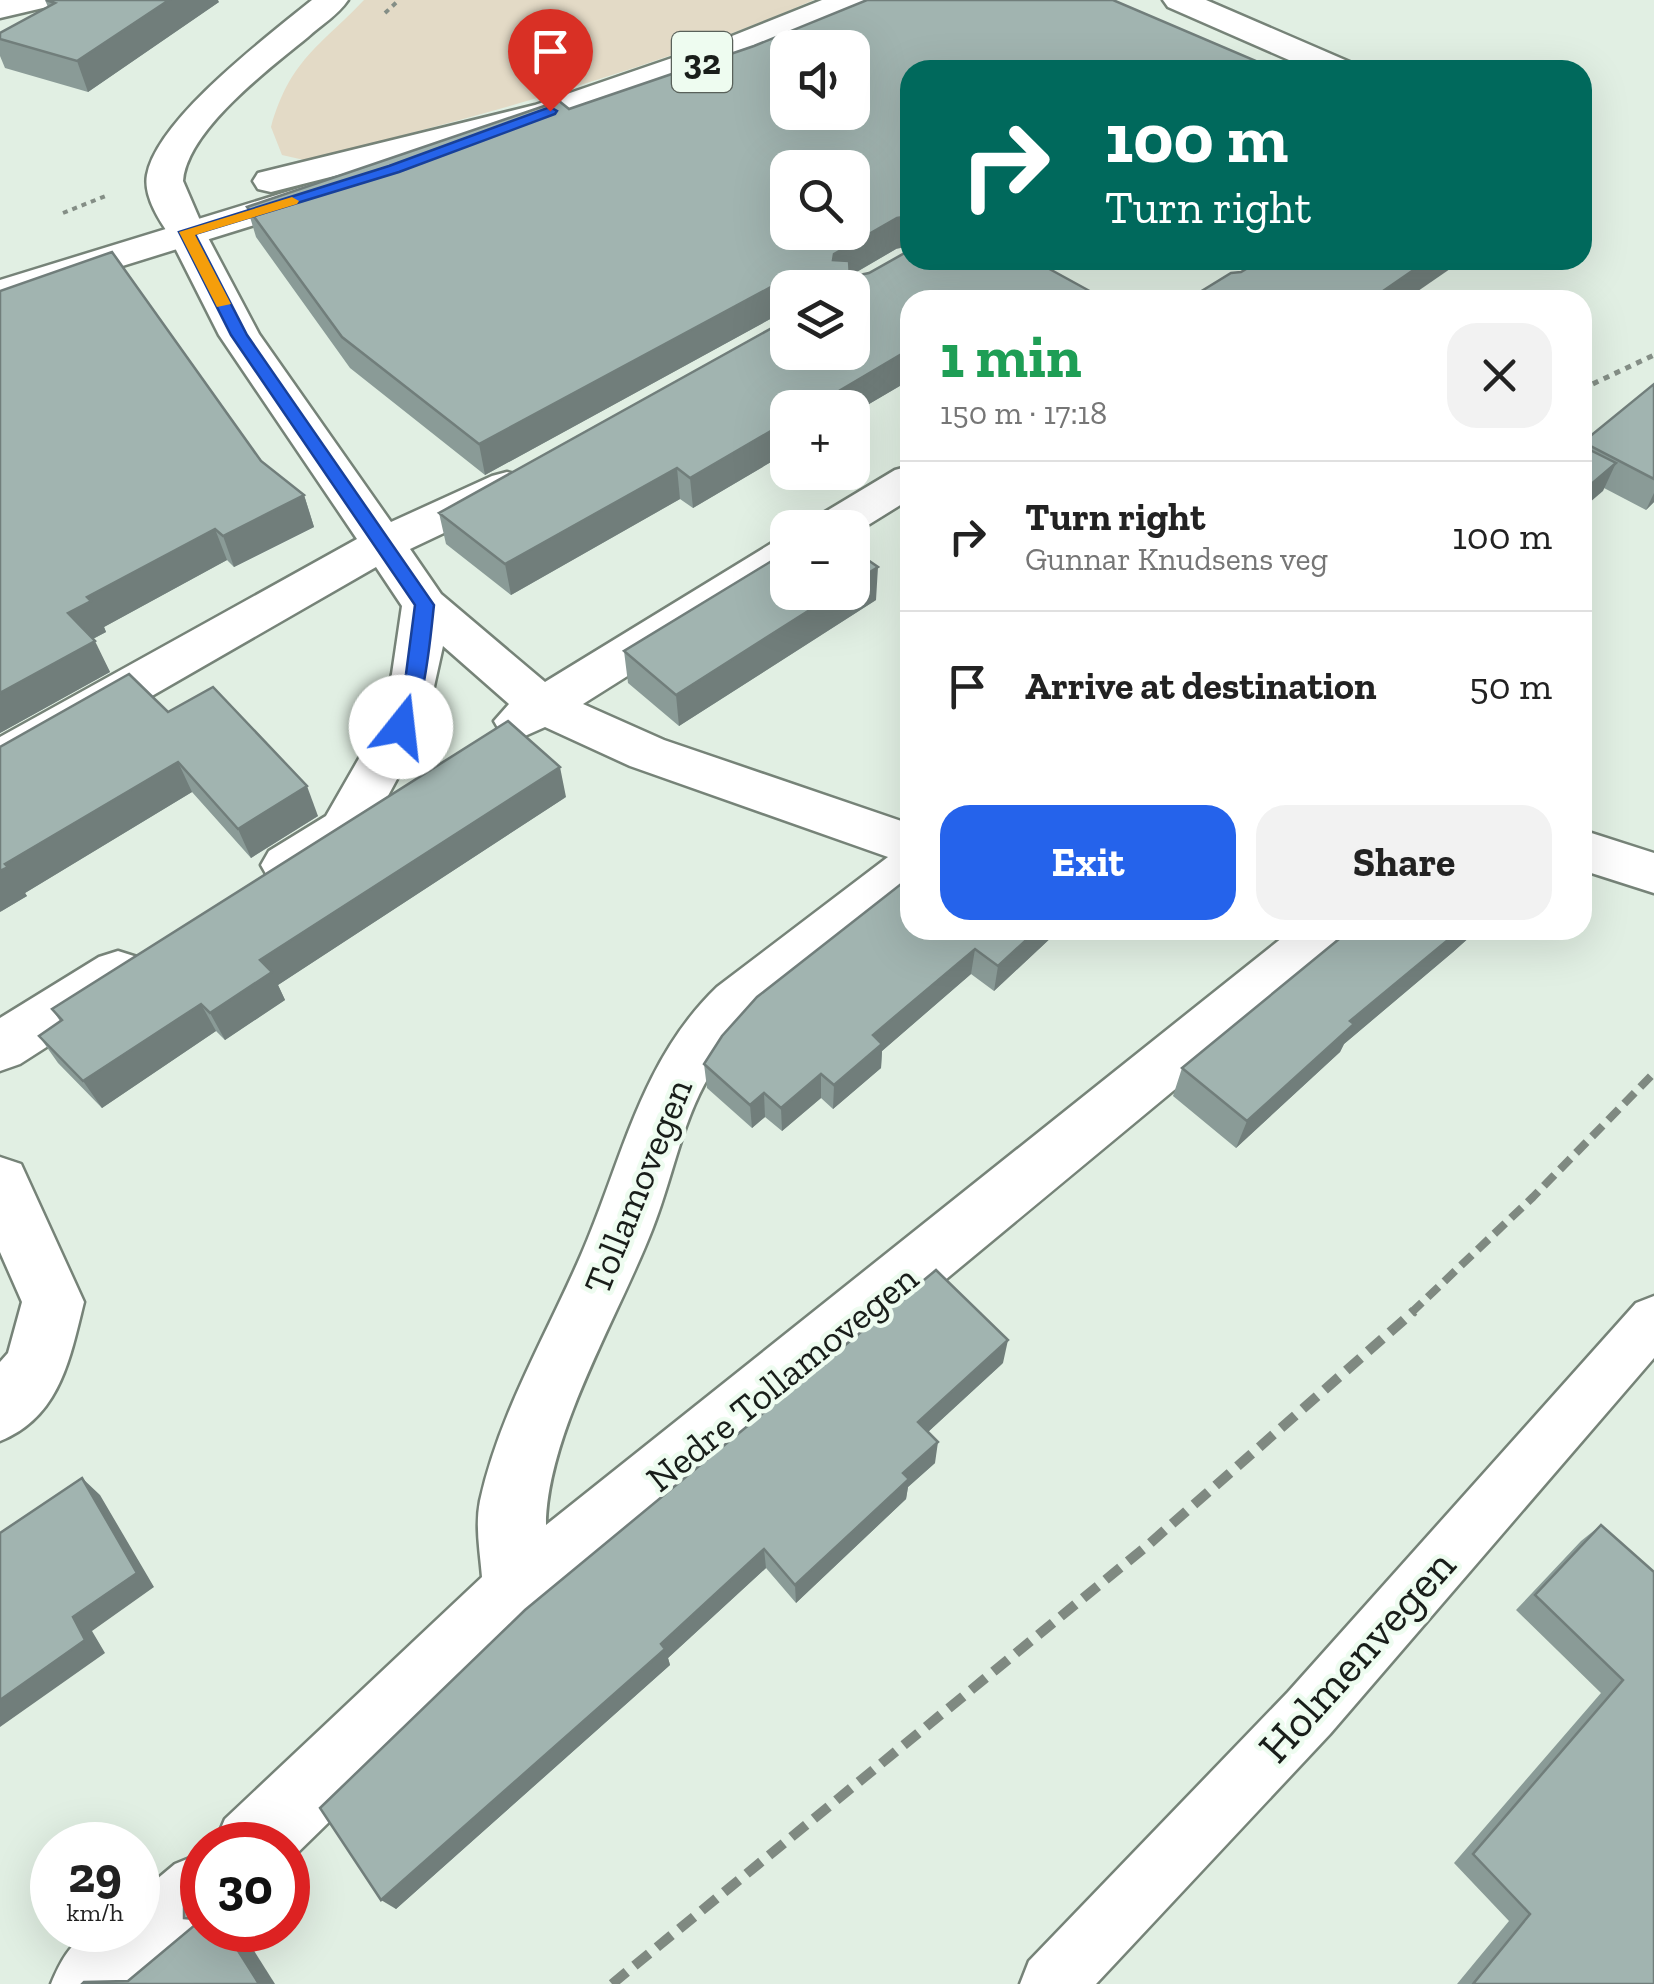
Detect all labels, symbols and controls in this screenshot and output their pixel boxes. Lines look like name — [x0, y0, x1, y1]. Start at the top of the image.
pin — [508, 9, 593, 112]
icon: arrive — [523, 24, 578, 79]
map controls — [770, 30, 870, 610]
button: sound — [770, 30, 870, 130]
road number: 32 — [672, 32, 732, 92]
text: 100 m — [1105, 96, 1288, 180]
icon: right — [940, 100, 1070, 230]
button: search — [770, 150, 870, 250]
text: Turn right — [1105, 181, 1311, 235]
button: layers — [770, 270, 870, 370]
text: 1 min — [940, 320, 1082, 392]
button: close — [1447, 323, 1552, 428]
button: + — [770, 390, 870, 490]
text: 150 m · 17:18 — [940, 394, 1107, 432]
text: Turn right — [1025, 494, 1205, 540]
icon: right — [940, 509, 995, 564]
button: − — [770, 510, 870, 610]
text: 100 m — [1452, 513, 1552, 559]
text: Gunnar Knudsens veg — [1025, 540, 1328, 578]
icon: arrive — [940, 659, 995, 714]
text: Arrive at destination — [1025, 663, 1376, 709]
text: 50 m — [1469, 663, 1552, 709]
position arrow — [349, 675, 453, 779]
button: Exit — [940, 805, 1236, 920]
button: Share — [1256, 805, 1552, 920]
street label: Tollamovegen — [574, 1072, 702, 1300]
street label: Nedre Tollamovegen — [637, 1254, 927, 1501]
street label: Holmenvegen — [1247, 1538, 1467, 1774]
speed limit sign: 30 — [180, 1822, 310, 1952]
text: 29 — [68, 1845, 122, 1905]
text: km/h — [66, 1897, 124, 1927]

